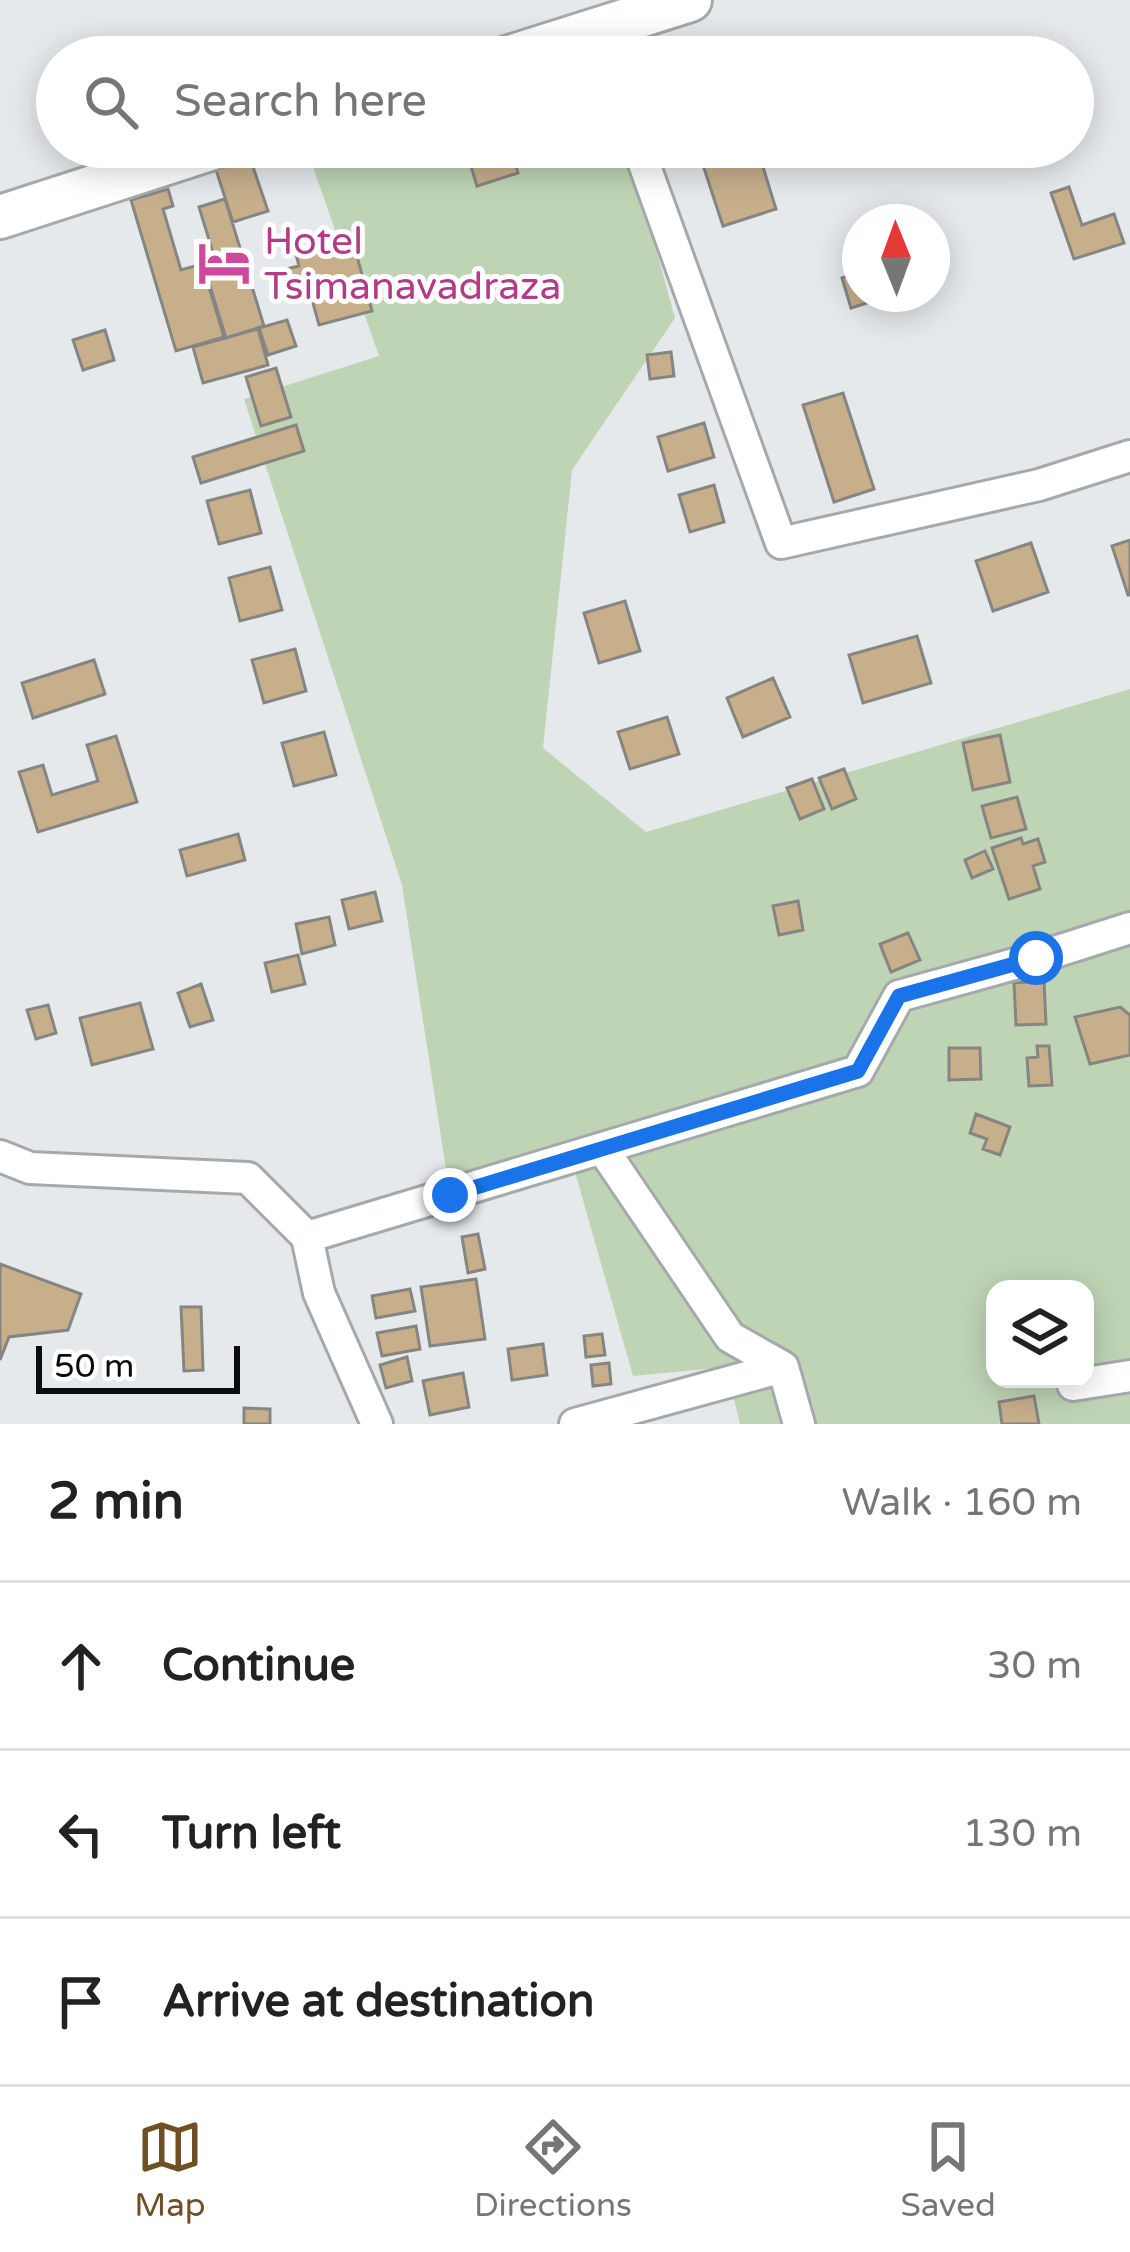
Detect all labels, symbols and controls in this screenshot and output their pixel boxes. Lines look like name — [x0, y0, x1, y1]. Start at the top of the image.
search box — [36, 36, 1094, 168]
icon: search — [78, 69, 144, 135]
text: Search here — [174, 75, 427, 129]
north arrow — [842, 204, 950, 312]
place label: Hotel Tsimanavadraza — [264, 218, 561, 310]
hotel icon: Hotel Tsimanavadraza — [195, 234, 253, 292]
route start — [1009, 931, 1063, 985]
route end — [423, 1168, 477, 1222]
map controls — [986, 1280, 1094, 1388]
button: layers — [986, 1280, 1094, 1388]
scale bar — [36, 1340, 240, 1393]
text: 50 m — [54, 1347, 134, 1386]
text: 2 min — [48, 1471, 184, 1533]
text: Walk · 160 m — [841, 1479, 1082, 1526]
icon: ahead — [48, 1633, 114, 1699]
text: Continue — [162, 1639, 355, 1693]
text: 30 m — [987, 1642, 1082, 1689]
icon: left — [48, 1801, 114, 1867]
text: Turn left — [162, 1807, 341, 1861]
text: 130 m — [963, 1810, 1082, 1857]
icon: arrive — [48, 1969, 114, 2035]
text: Arrive at destination — [162, 1975, 594, 2029]
tab: Map — [134, 2114, 206, 2225]
tab: Directions — [474, 2114, 632, 2225]
tab: Saved — [900, 2114, 996, 2225]

